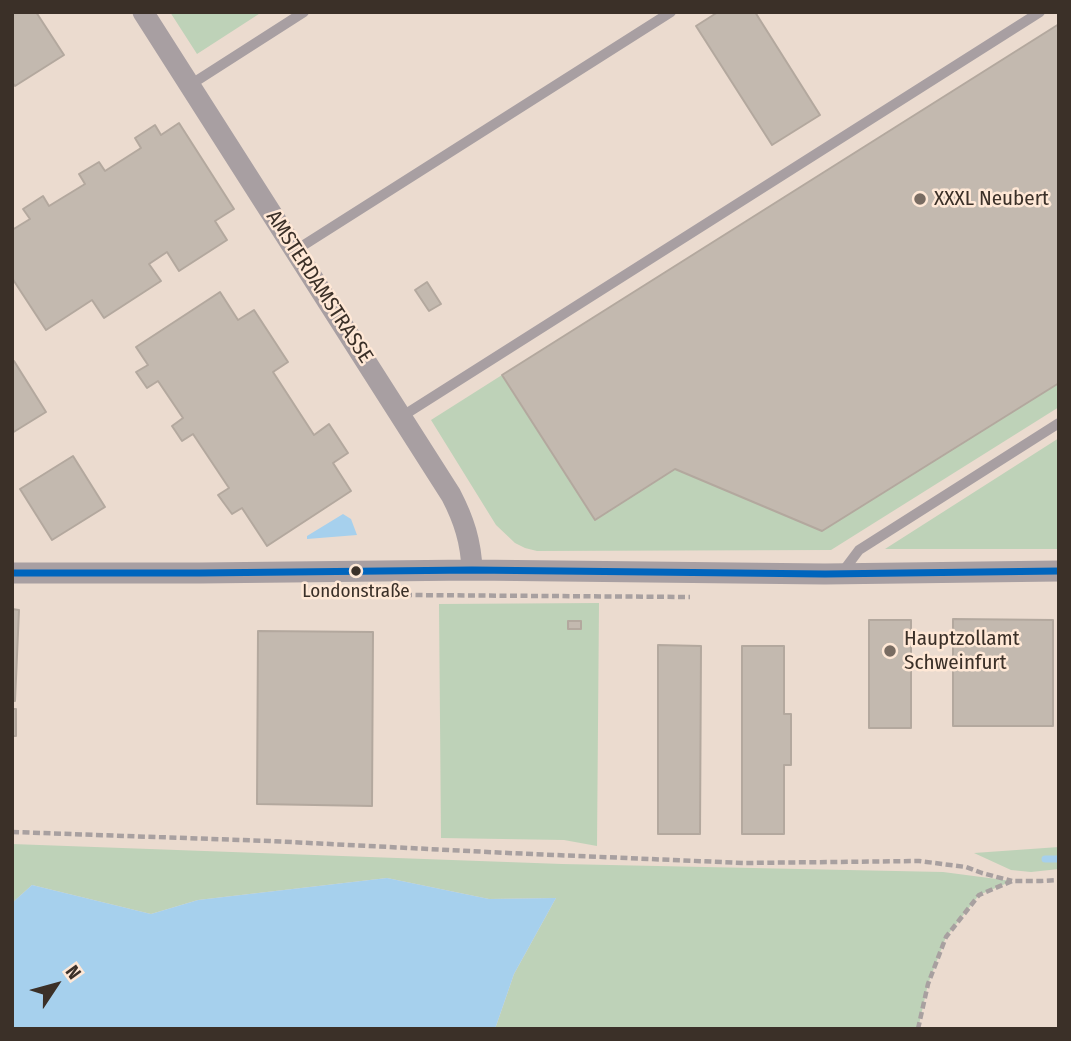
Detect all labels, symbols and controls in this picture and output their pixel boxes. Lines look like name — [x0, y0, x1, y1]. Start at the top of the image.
place label: XXXL Neubert — [934, 186, 1049, 212]
marker: XXXL Neubert — [912, 191, 928, 207]
street label: AMSTERDAMSTRASSE — [260, 206, 378, 368]
marker: Londonstraße — [349, 564, 363, 578]
place label: Londonstraße — [302, 581, 410, 603]
place label: Hauptzollamt Schweinfurt — [904, 626, 1020, 676]
marker: Hauptzollamt Schweinfurt — [882, 643, 898, 659]
north arrow — [21, 950, 91, 1020]
text: N — [61, 961, 86, 984]

